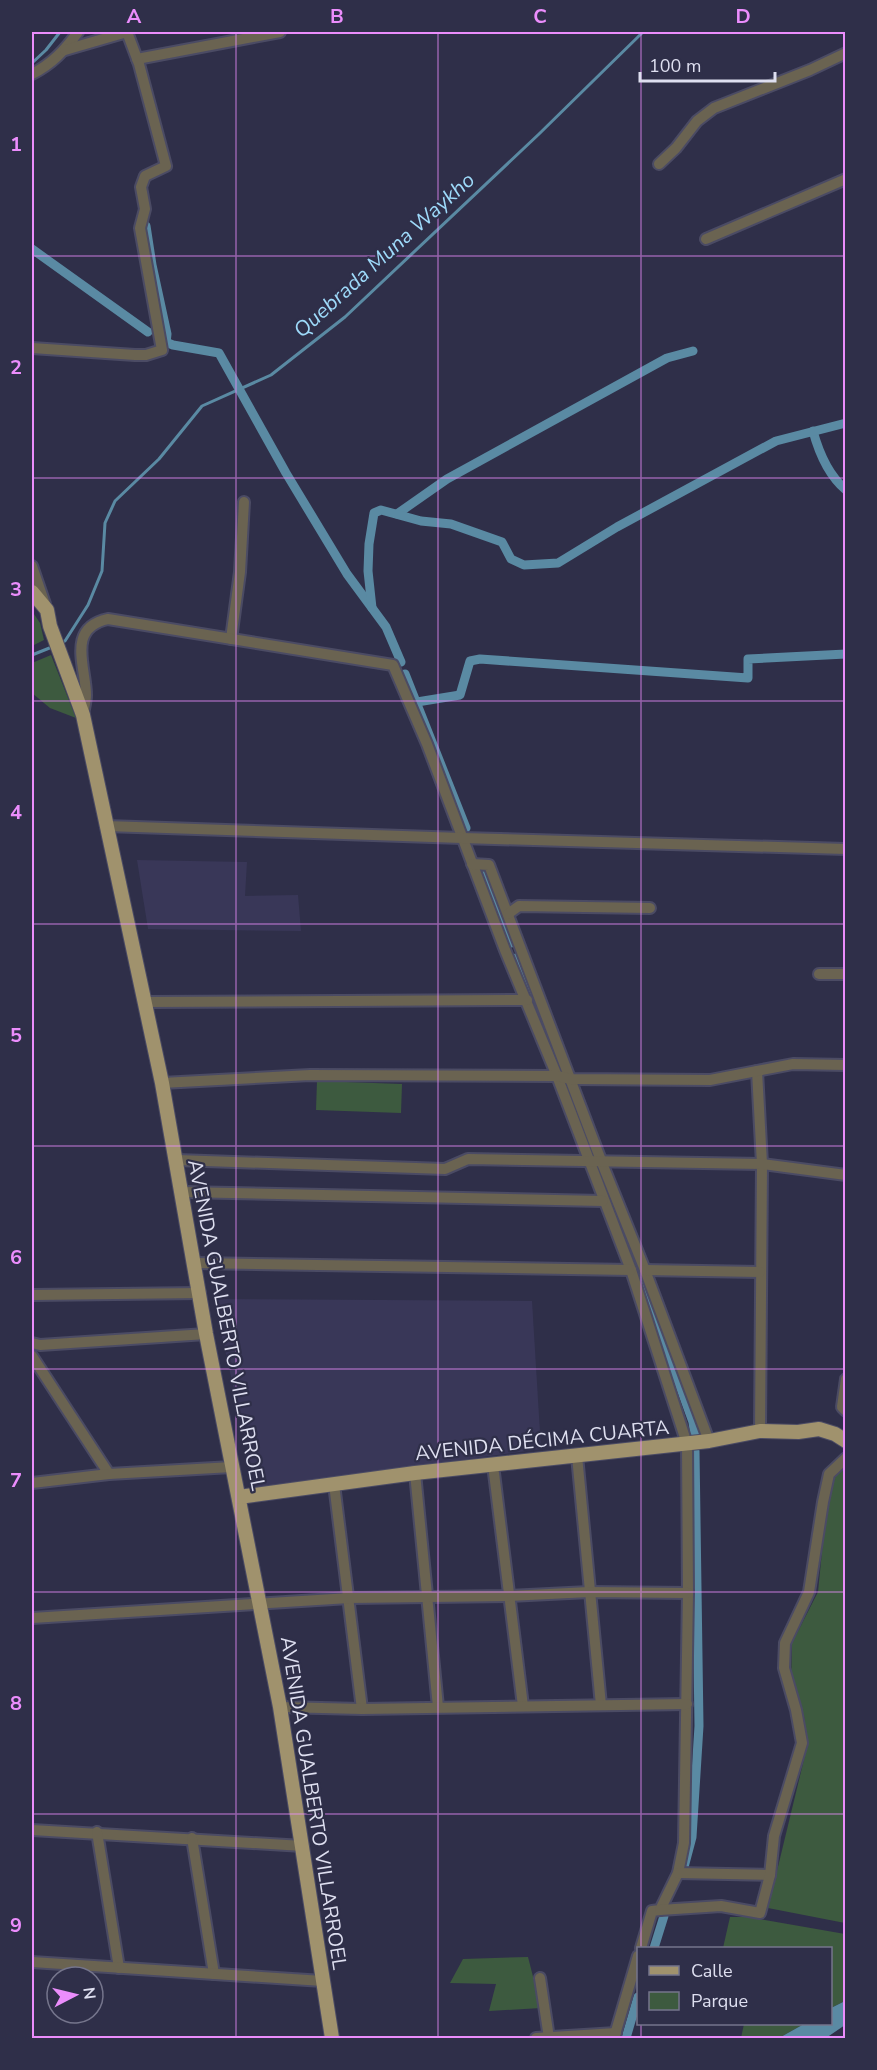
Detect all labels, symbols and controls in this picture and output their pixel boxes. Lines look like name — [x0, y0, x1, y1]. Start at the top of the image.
text: A — [127, 3, 142, 30]
text: B — [330, 3, 344, 30]
text: C — [533, 3, 547, 30]
text: D — [735, 3, 751, 30]
scale bar — [640, 45, 775, 83]
text: 100 m — [649, 54, 701, 78]
text: 1 — [10, 131, 22, 158]
water label: Quebrada Muna Waykho — [287, 166, 481, 344]
text: 2 — [10, 354, 22, 381]
text: 3 — [10, 576, 22, 603]
text: 4 — [10, 799, 22, 826]
text: 5 — [10, 1022, 22, 1049]
street label: AVENIDA GUALBERTO VILLARROEL — [181, 1157, 272, 1493]
text: 6 — [10, 1244, 22, 1271]
street label: AVENIDA DÉCIMA CUARTA — [414, 1414, 671, 1467]
text: 7 — [10, 1467, 22, 1494]
street label: AVENIDA GUALBERTO VILLARROEL — [274, 1635, 353, 1972]
text: 8 — [10, 1690, 22, 1717]
text: 9 — [10, 1912, 22, 1939]
legend — [637, 1947, 832, 2025]
text: Calle — [691, 1959, 733, 1983]
north arrow — [45, 1965, 105, 2025]
text: N — [77, 1986, 101, 2001]
text: Parque — [691, 1989, 748, 2013]

